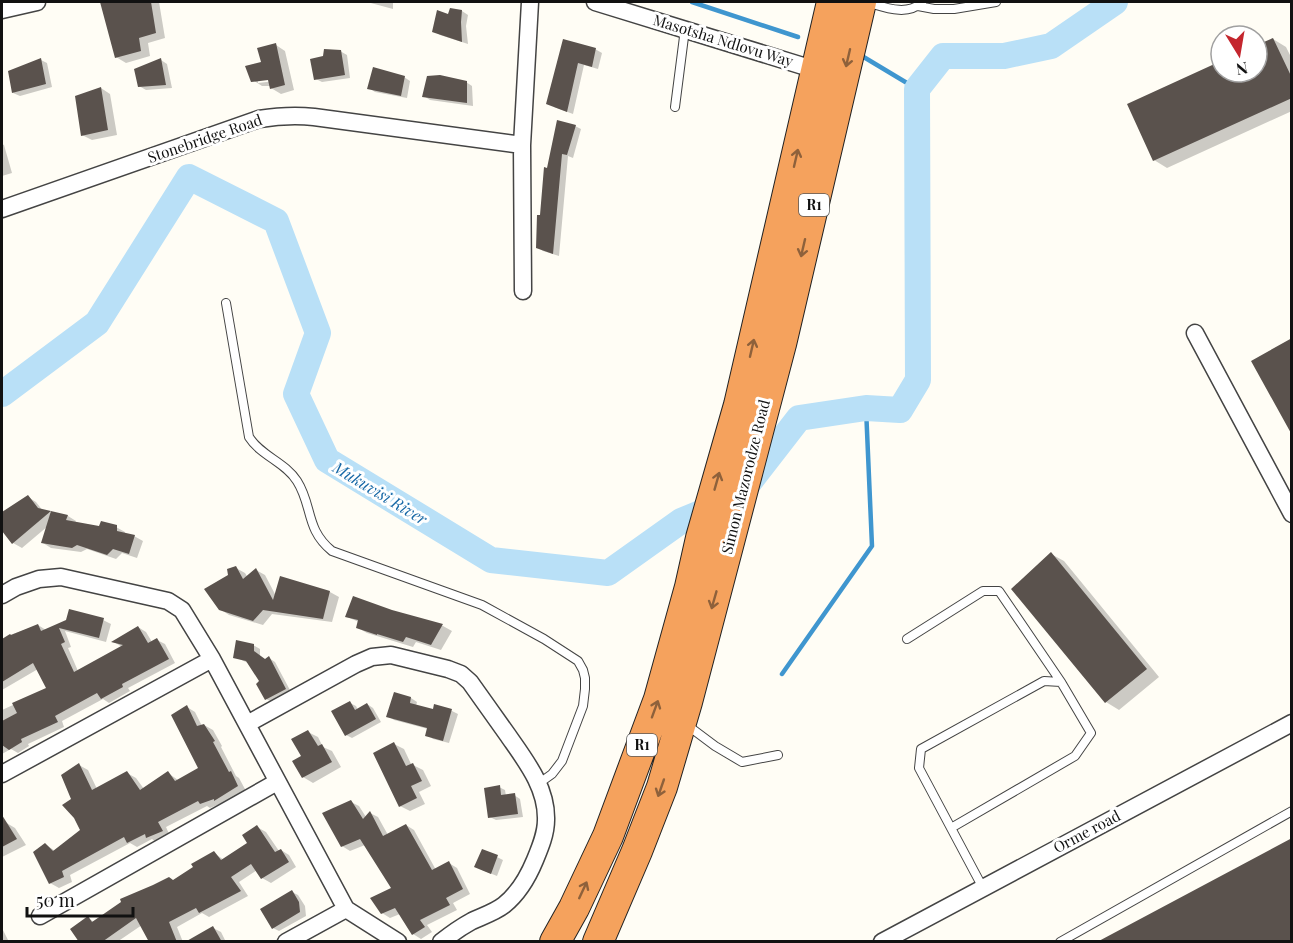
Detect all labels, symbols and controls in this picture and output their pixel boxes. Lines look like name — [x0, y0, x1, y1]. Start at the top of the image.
street label: Masotsha Ndlovu Way — [651, 9, 796, 71]
north arrow — [1209, 24, 1269, 84]
one-way arrow — [841, 49, 853, 68]
text: N — [1234, 58, 1250, 81]
street label: Stonebridge Road — [145, 109, 265, 167]
one-way arrow — [791, 149, 802, 168]
road number: R1 — [799, 194, 829, 216]
one-way arrow — [797, 239, 809, 258]
one-way arrow — [746, 339, 758, 358]
street label: Simon Mazorodze Road — [716, 397, 774, 556]
water label: Mukuvisi River — [328, 456, 432, 530]
one-way arrow — [712, 472, 723, 491]
one-way arrow — [707, 590, 719, 609]
one-way arrow — [651, 700, 662, 719]
road number: R1 — [627, 734, 657, 756]
one-way arrow — [654, 778, 665, 797]
street label: Orme road — [1050, 805, 1124, 857]
scale bar — [27, 880, 134, 918]
one-way arrow — [577, 881, 589, 899]
text: 50 m — [36, 888, 75, 912]

